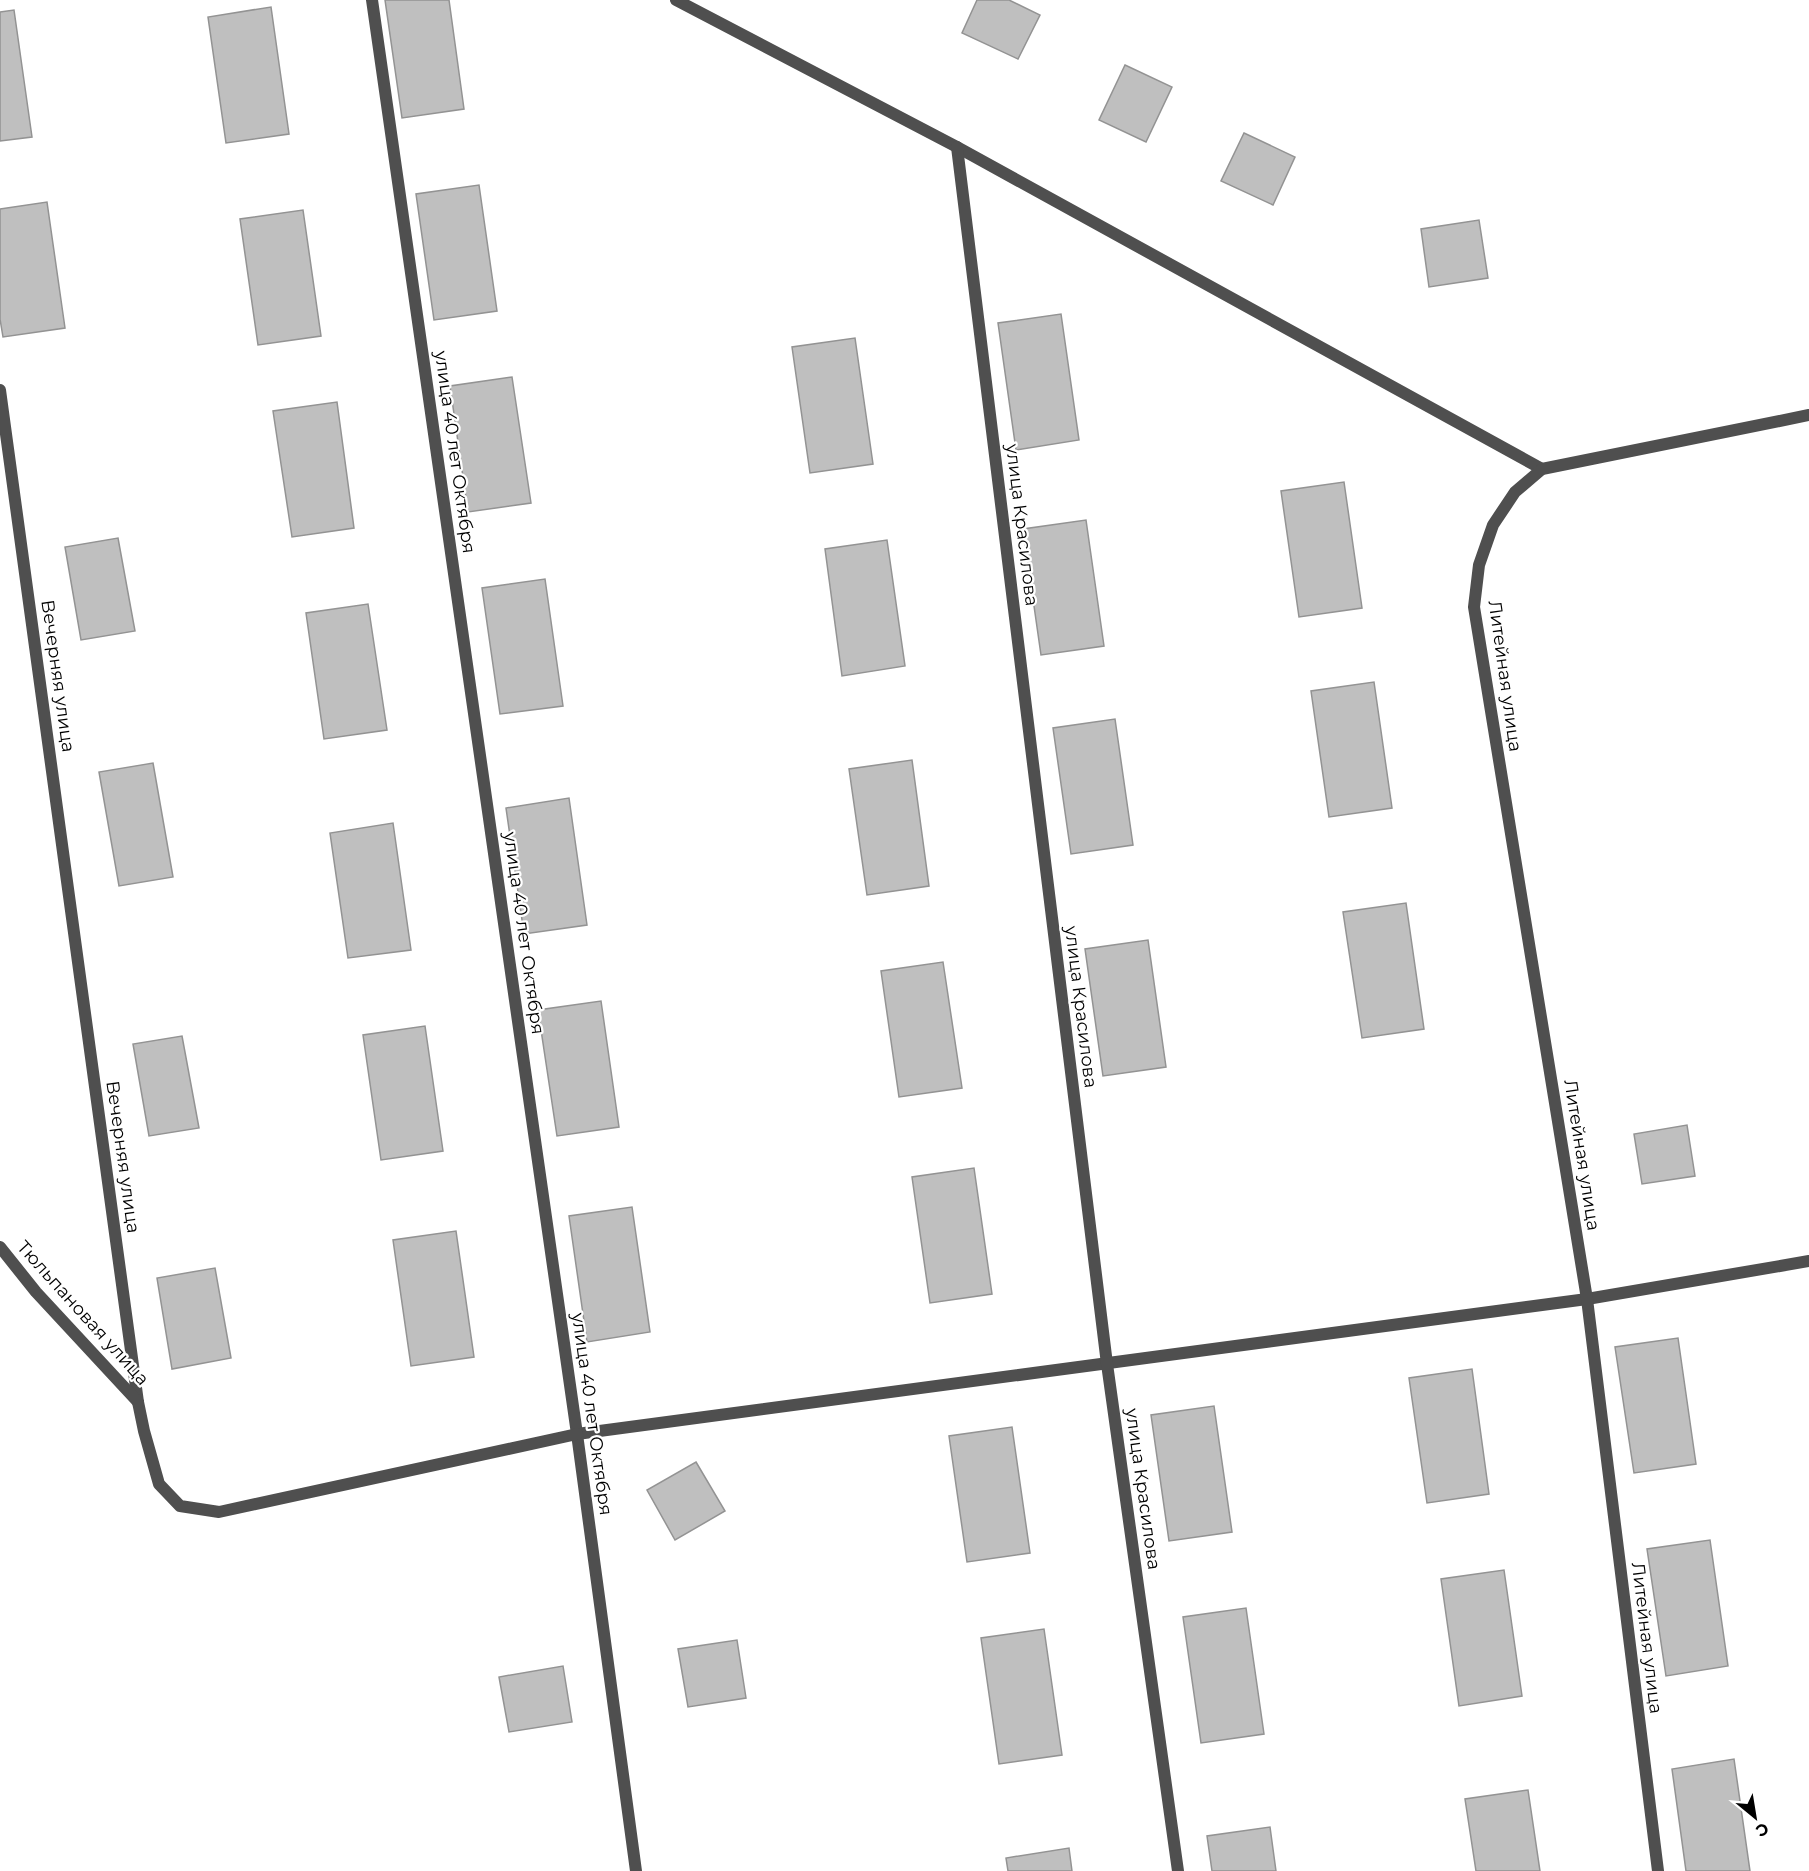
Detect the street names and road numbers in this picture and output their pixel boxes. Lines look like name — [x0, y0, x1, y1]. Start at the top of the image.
street label: улица 40 лет Октября — [430, 348, 480, 555]
street label: улица Красилова — [1001, 442, 1043, 607]
street label: Вечерняя улица — [36, 598, 80, 754]
street label: Литейная улица — [1483, 599, 1527, 753]
street label: улица 40 лет Октября — [499, 829, 549, 1036]
street label: улица Красилова — [1060, 924, 1102, 1089]
street label: Литейная улица — [1559, 1078, 1605, 1232]
street label: Вечерняя улица — [101, 1079, 145, 1235]
street label: Тюльпановая улица — [12, 1236, 154, 1390]
street label: улица 40 лет Октября — [567, 1310, 617, 1517]
street label: улица Красилова — [1121, 1406, 1165, 1571]
street label: Литейная улица — [1627, 1561, 1667, 1715]

